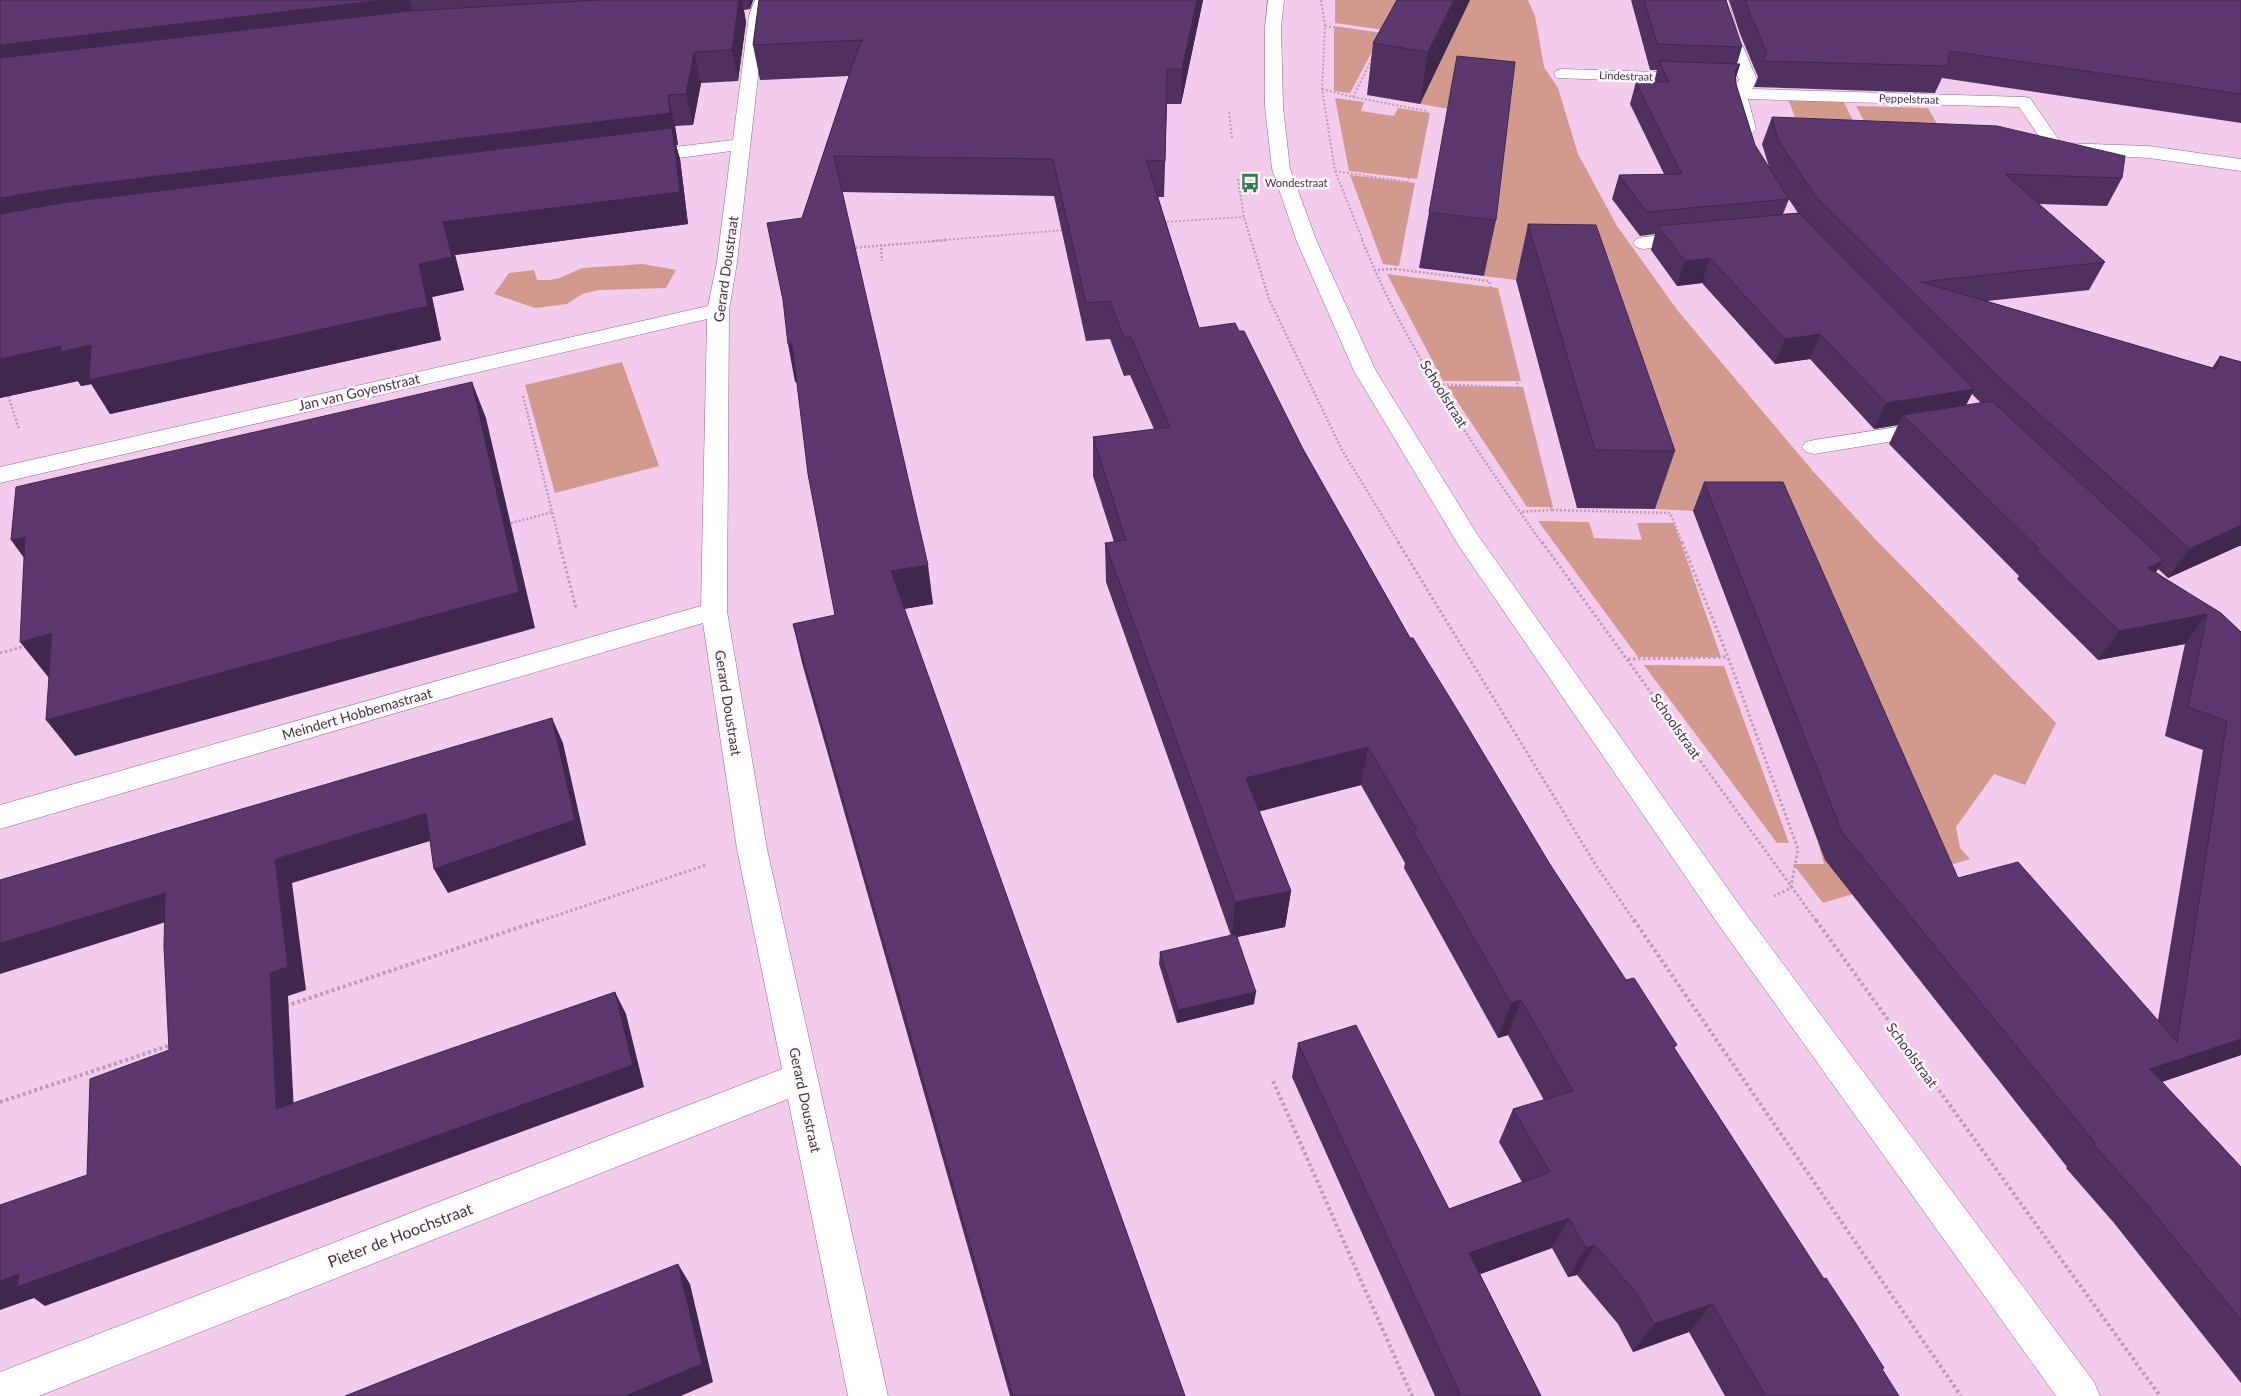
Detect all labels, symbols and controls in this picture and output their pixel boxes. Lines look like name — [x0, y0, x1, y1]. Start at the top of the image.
street label: Lindestraat — [1599, 68, 1653, 83]
street label: Peppelstraat — [1879, 91, 1939, 106]
bus stop icon: Wondestraat — [1239, 172, 1261, 194]
place label: Wondestraat — [1265, 176, 1328, 189]
street label: Gerard Doustraat — [710, 215, 741, 323]
street label: Schoolstraat — [1417, 357, 1472, 431]
street label: Jan van Goyenstraat — [297, 369, 421, 414]
street label: Gerard Doustraat — [712, 649, 745, 757]
street label: Meindert Hobbemastraat — [280, 684, 434, 743]
street label: Schoolstraat — [1648, 690, 1705, 762]
street label: Schoolstraat — [1883, 1019, 1942, 1091]
street label: Gerard Doustraat — [786, 1046, 825, 1154]
street label: Pieter de Hoochstraat — [325, 1198, 475, 1271]

